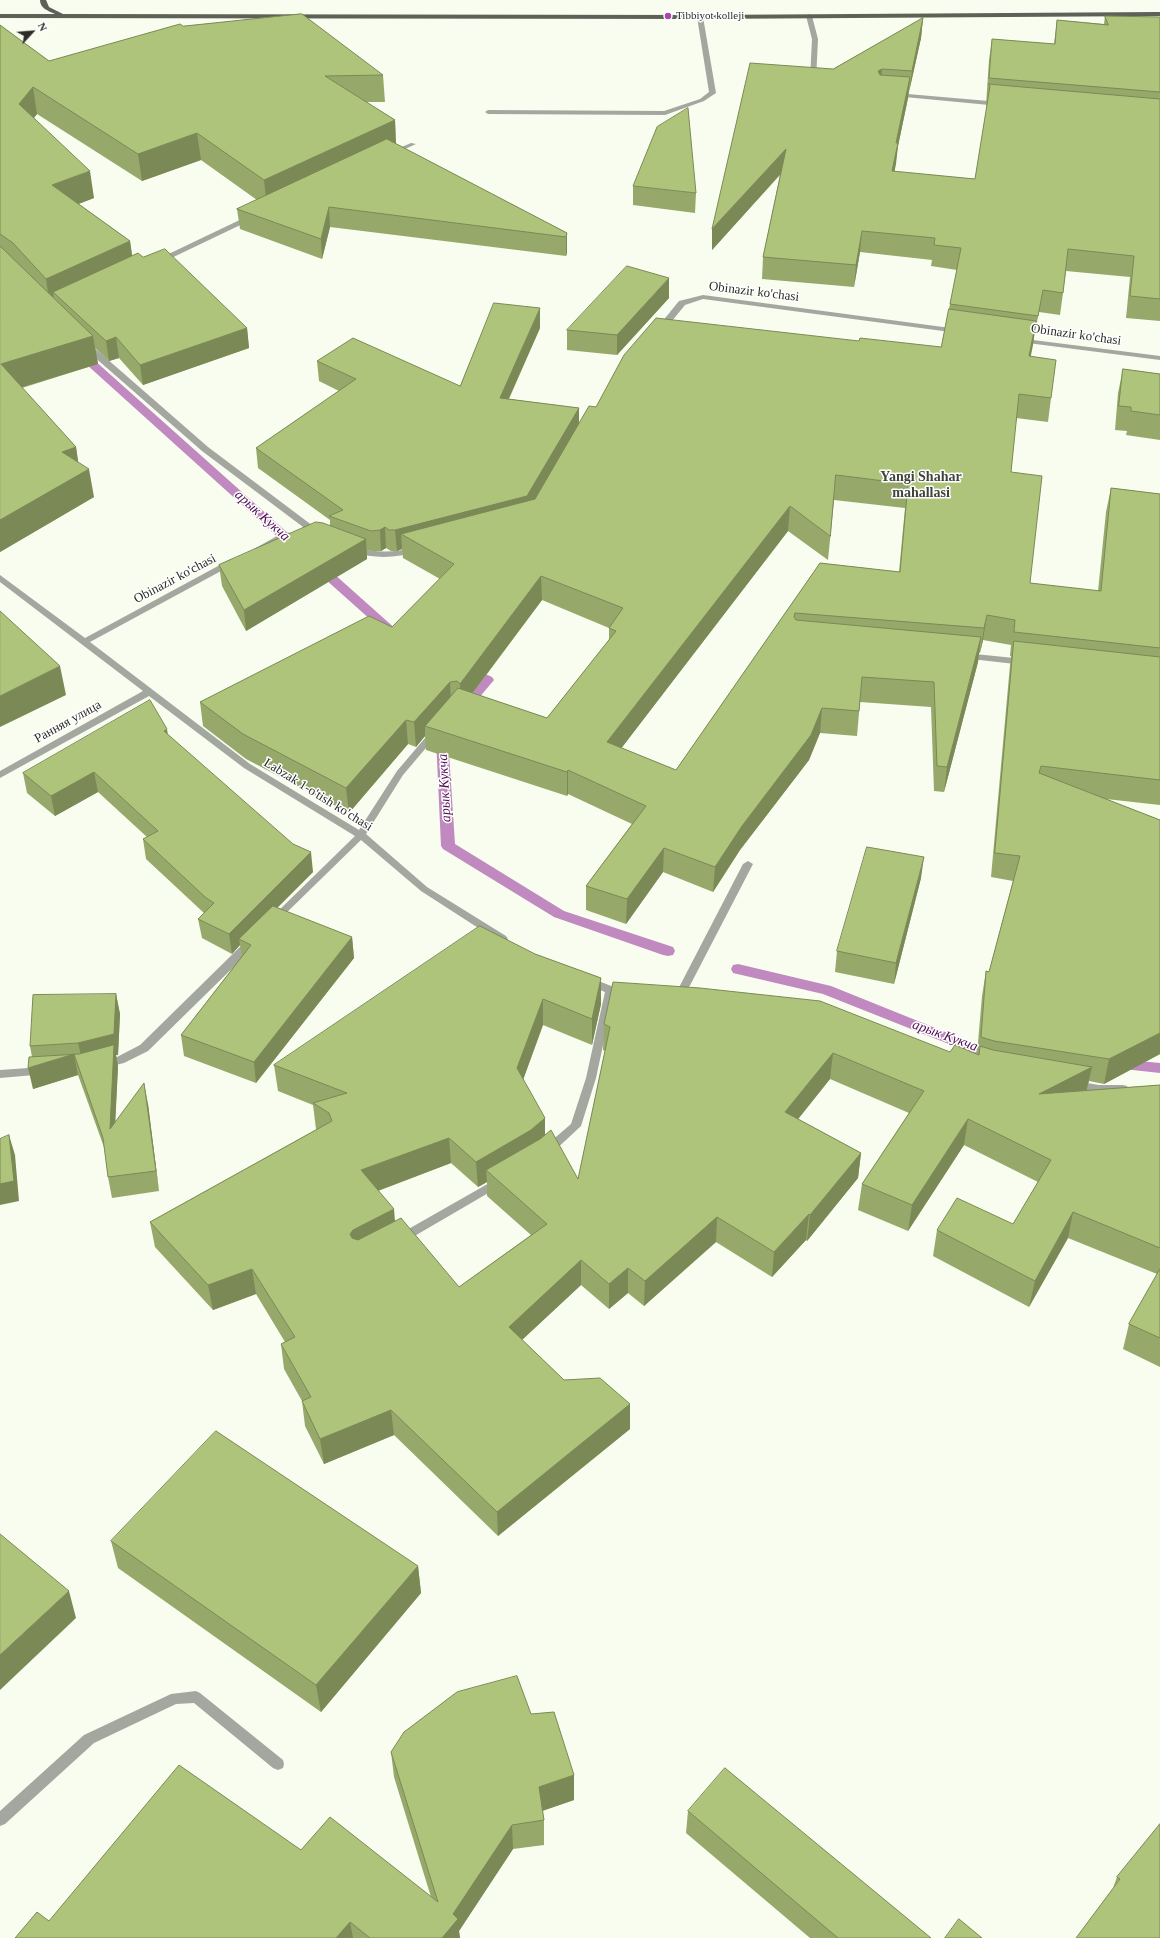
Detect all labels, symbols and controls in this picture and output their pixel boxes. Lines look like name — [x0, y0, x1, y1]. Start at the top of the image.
place label: Tibbiyot kolleji — [676, 9, 744, 23]
marker: Tibbiyot kolleji — [663, 11, 673, 21]
north arrow — [12, 12, 52, 52]
text: N — [36, 21, 50, 33]
street label: Obinazir ko'chasi — [708, 279, 800, 305]
street label: Obinazir ko'chasi — [1030, 321, 1122, 349]
district label: Yangi Shahar mahallasi — [880, 469, 962, 502]
water label: арык Кукча — [231, 487, 293, 545]
street label: Obinazir ko'chasi — [131, 551, 219, 607]
street label: Ранняя улица — [32, 697, 104, 747]
water label: арык Кукча — [435, 753, 455, 823]
street label: Labzak 1-o'tish ko'chasi — [261, 755, 375, 835]
water label: арык Кукча — [910, 1016, 980, 1056]

